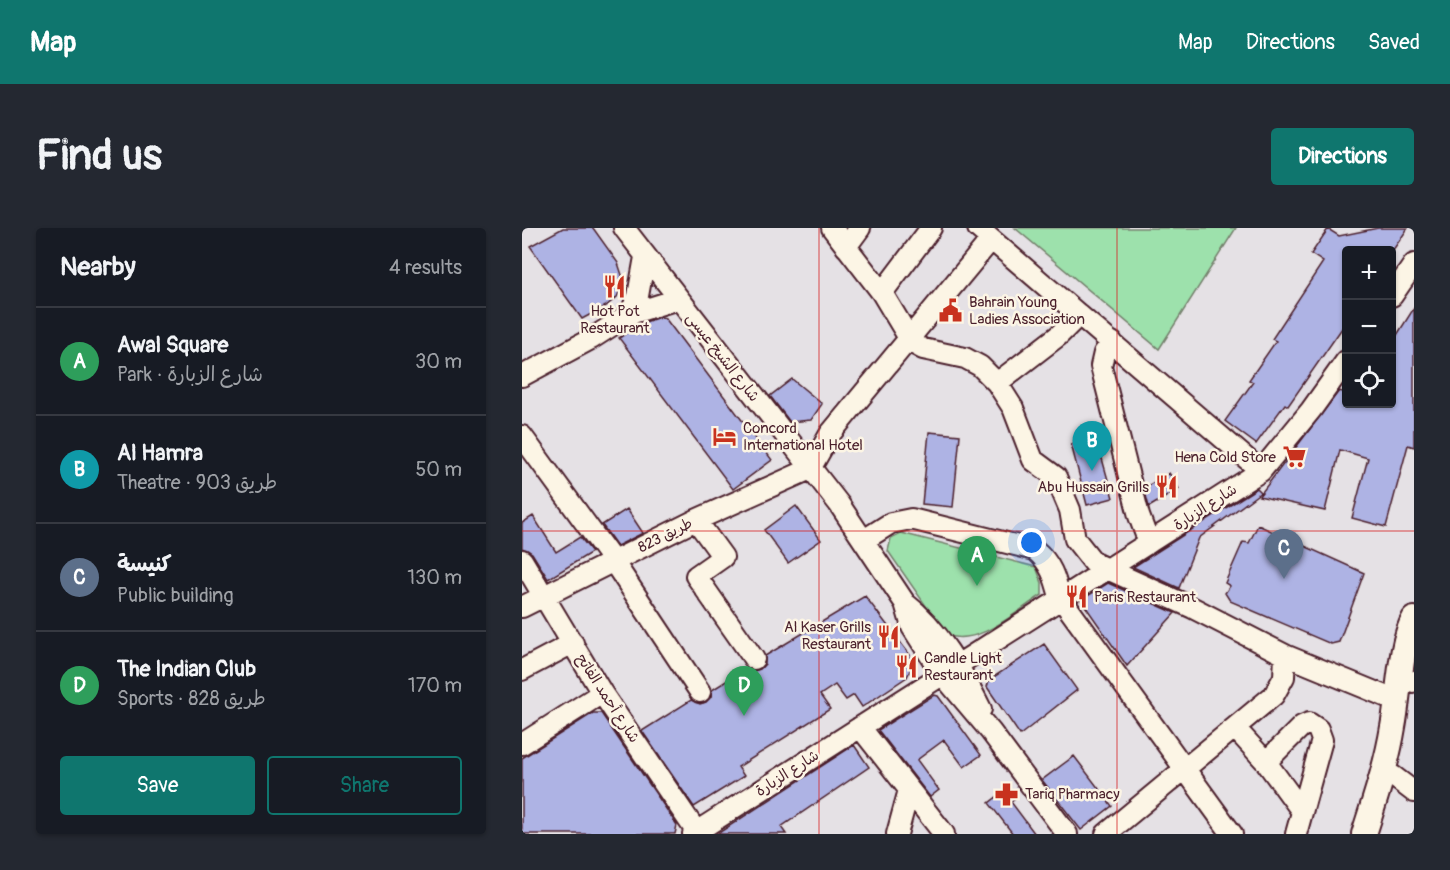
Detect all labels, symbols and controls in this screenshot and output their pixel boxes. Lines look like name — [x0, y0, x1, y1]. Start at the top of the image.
text: Map — [30, 25, 76, 60]
text: Map — [1178, 29, 1213, 56]
text: Directions — [1246, 29, 1335, 56]
text: Saved — [1368, 29, 1420, 56]
button: Directions — [1271, 128, 1414, 185]
text: Find us — [36, 130, 162, 182]
map controls — [1342, 246, 1396, 408]
button: + — [1342, 246, 1396, 300]
text: Nearby — [60, 251, 136, 283]
text: 4 results — [389, 255, 462, 280]
restaurant icon: Hot Pot Restaurant — [602, 274, 628, 300]
place label: Bahrain Young Ladies Association — [969, 293, 1085, 329]
public building icon: Bahrain Young Ladies Association — [938, 298, 964, 324]
button: − — [1342, 300, 1396, 354]
place label: Hot Pot Restaurant — [580, 302, 651, 338]
street label: شارع الشيخ عيسى — [682, 309, 763, 406]
text: Awal Square — [117, 331, 228, 359]
text: A — [73, 349, 86, 374]
text: 30 m — [415, 349, 462, 374]
button: locate — [1342, 354, 1396, 408]
text: Park · شارع الزبارة — [117, 362, 263, 387]
place label: Concord International Hotel — [743, 419, 863, 455]
pin: B — [1072, 422, 1112, 471]
hotel icon: Concord International Hotel — [712, 424, 738, 450]
text: Al Hamra — [117, 439, 203, 467]
supermarket icon: Hena Cold Store — [1281, 444, 1307, 470]
place label: Hena Cold Store — [1175, 448, 1277, 467]
text: B — [74, 457, 85, 482]
text: 50 m — [415, 457, 462, 482]
text: Theatre · طريق 903 — [117, 470, 277, 495]
restaurant icon: Abu Hussain Grills — [1154, 474, 1180, 500]
place label: Abu Hussain Grills — [1038, 478, 1149, 497]
street label: شارع الزبارة — [1170, 480, 1241, 535]
street label: طريق 823 — [635, 514, 696, 557]
your location — [1017, 528, 1046, 557]
pin: C — [1264, 530, 1304, 579]
pin: A — [958, 536, 996, 586]
text: كنيسة — [117, 550, 171, 578]
text: C — [73, 565, 86, 590]
text: 130 m — [407, 565, 462, 590]
text: Public building — [117, 583, 233, 608]
restaurant icon: Paris Restaurant — [1063, 584, 1089, 610]
place label: Paris Restaurant — [1094, 588, 1197, 607]
place label: Al Kaser Grills Restaurant — [784, 618, 872, 654]
restaurant icon: Al Kaser Grills Restaurant — [876, 623, 902, 649]
place label: Candle Light Restaurant — [924, 649, 1003, 685]
street label: شارع أحمد الفاتح — [572, 650, 643, 746]
restaurant icon: Candle Light Restaurant — [893, 654, 919, 680]
text: The Indian Club — [117, 655, 256, 683]
pin: D — [724, 666, 764, 716]
text: D — [73, 673, 86, 698]
text: 170 m — [408, 673, 462, 698]
text: Sports · طريق 828 — [117, 686, 266, 711]
street label: شارع الزبارة — [752, 746, 823, 801]
button: Save — [60, 756, 255, 815]
button: Share — [267, 756, 462, 815]
pharmacy icon: Tariq Pharmacy — [994, 781, 1020, 807]
place label: Tariq Pharmacy — [1025, 785, 1120, 804]

